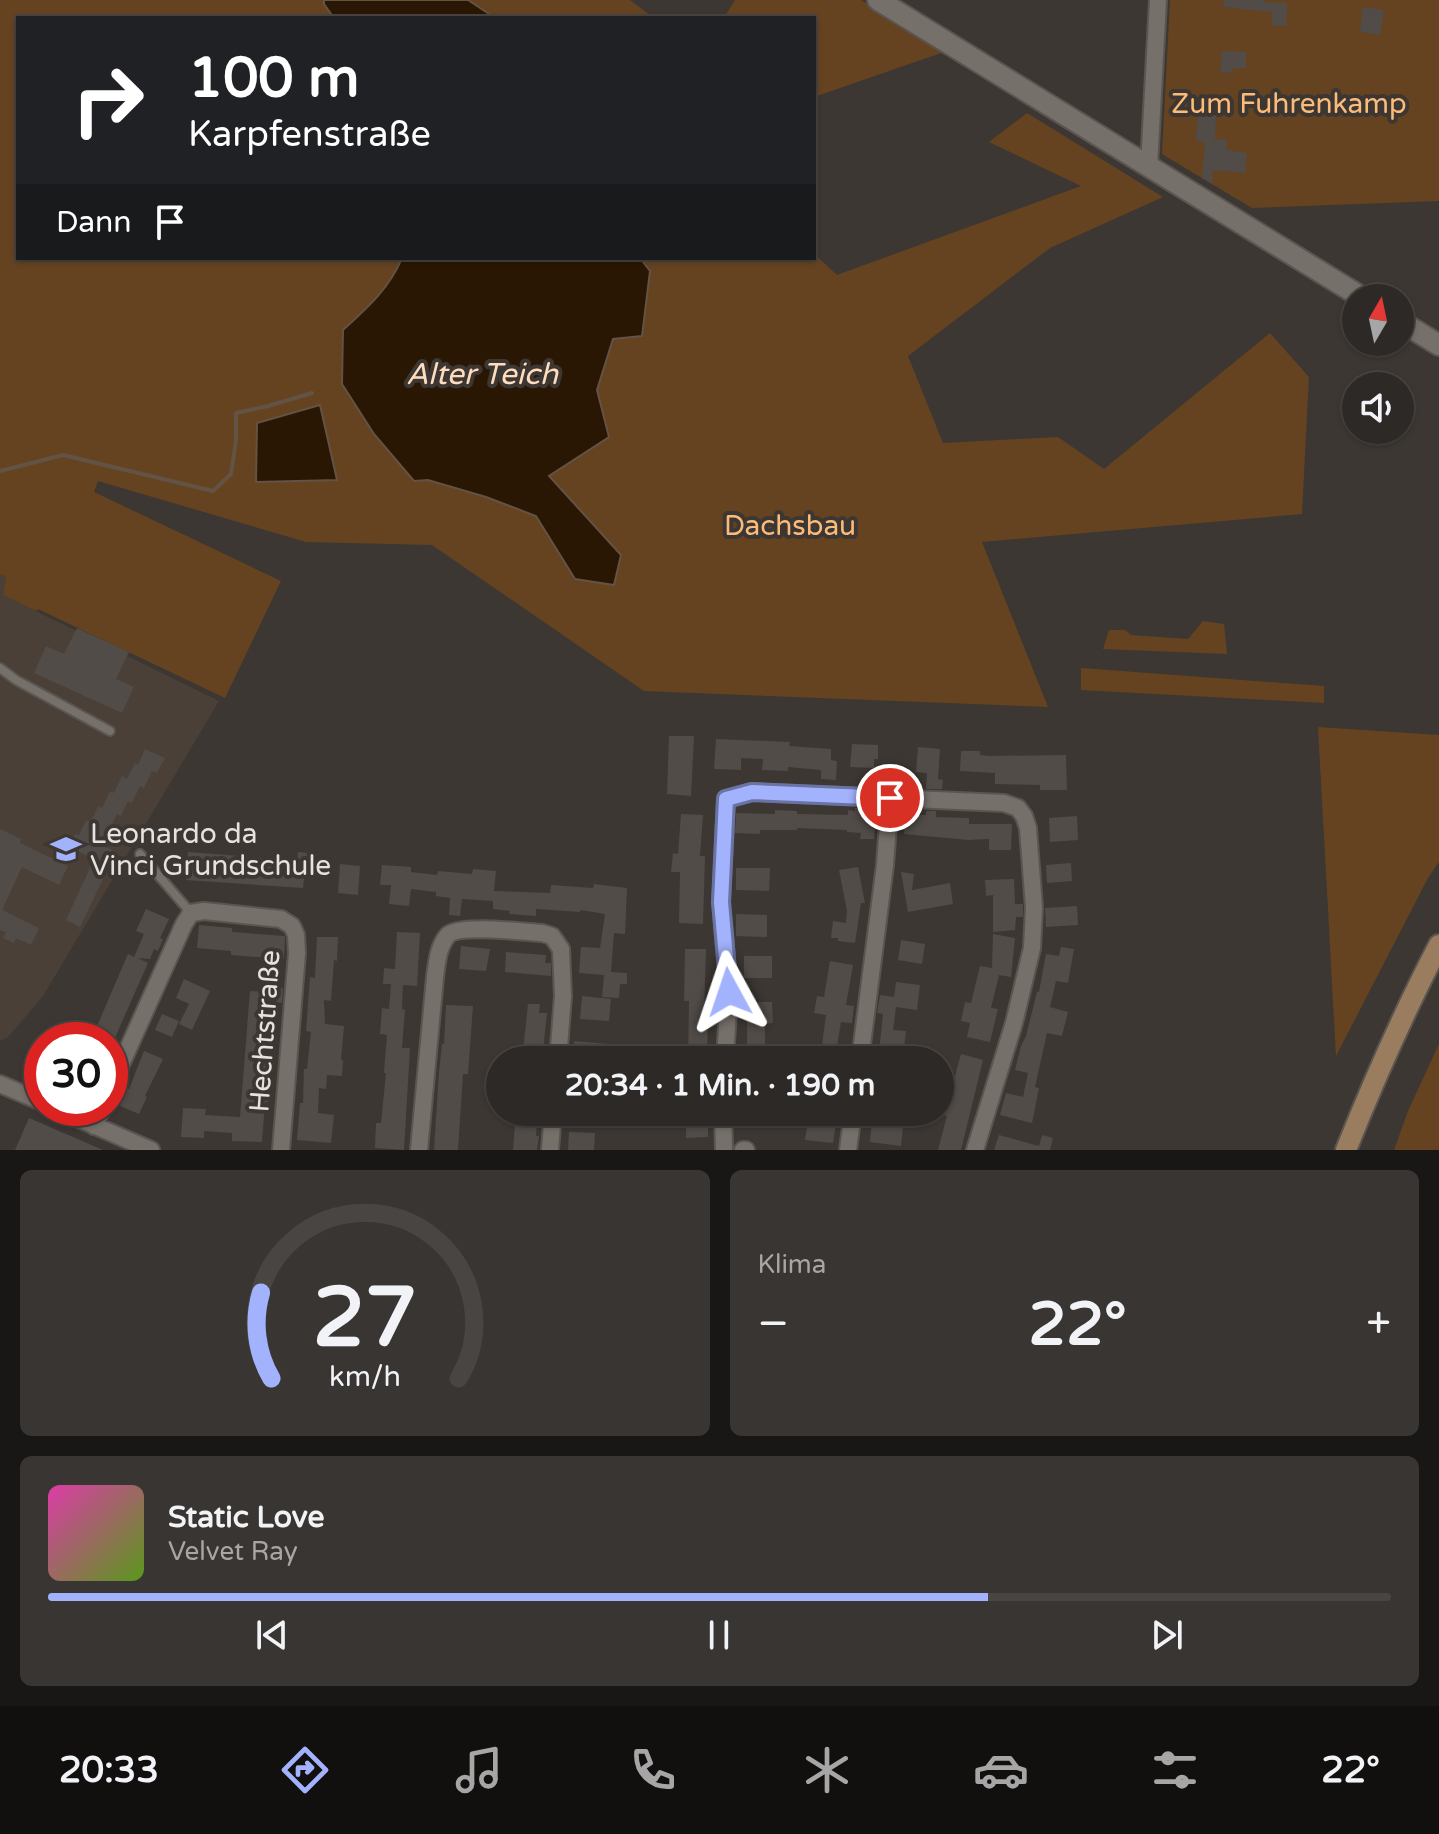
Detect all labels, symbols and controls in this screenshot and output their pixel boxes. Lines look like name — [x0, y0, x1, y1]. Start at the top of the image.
text: 100 m — [188, 45, 359, 112]
icon: right — [56, 48, 160, 152]
park label: Zum Fuhrenkamp — [1171, 87, 1407, 121]
text: Karpfenstraße — [188, 113, 431, 156]
icon: arrive — [148, 200, 192, 244]
text: Dann — [56, 204, 132, 241]
north arrow — [1342, 284, 1414, 356]
map controls — [1342, 284, 1414, 444]
water label: Alter Teich — [406, 356, 559, 393]
button: sound — [1342, 372, 1414, 444]
park label: Dachsbau — [724, 509, 856, 543]
pin — [856, 764, 924, 832]
icon: arrive — [868, 776, 912, 820]
place label: Leonardo da Vinci Grundschule — [90, 817, 331, 883]
school or university icon: Leonardo da Vinci Grundschule — [49, 832, 83, 866]
street label: Hechtstraße — [242, 949, 288, 1113]
position arrow — [687, 950, 771, 1034]
speed limit sign: 30 — [24, 1022, 128, 1126]
text: 20:34 · 1 Min. · 190 m — [565, 1067, 875, 1104]
text: Klima — [758, 1249, 826, 1280]
text: 27 — [313, 1269, 417, 1369]
text: 22° — [1029, 1289, 1127, 1361]
text: − — [758, 1298, 789, 1351]
text: + — [1366, 1298, 1391, 1351]
text: km/h — [329, 1360, 401, 1394]
text: Static Love — [168, 1499, 324, 1536]
text: Velvet Ray — [168, 1536, 298, 1567]
icon: previous — [250, 1613, 294, 1657]
icon: pause — [697, 1613, 741, 1657]
icon: next — [1145, 1613, 1189, 1657]
icon: directions — [277, 1742, 333, 1798]
icon: music — [451, 1742, 507, 1798]
icon: phone — [625, 1742, 681, 1798]
icon: climate — [799, 1742, 855, 1798]
icon: car — [973, 1742, 1029, 1798]
icon: filters — [1147, 1742, 1203, 1798]
text: 20:33 — [59, 1749, 159, 1792]
text: 22° — [1321, 1749, 1380, 1792]

